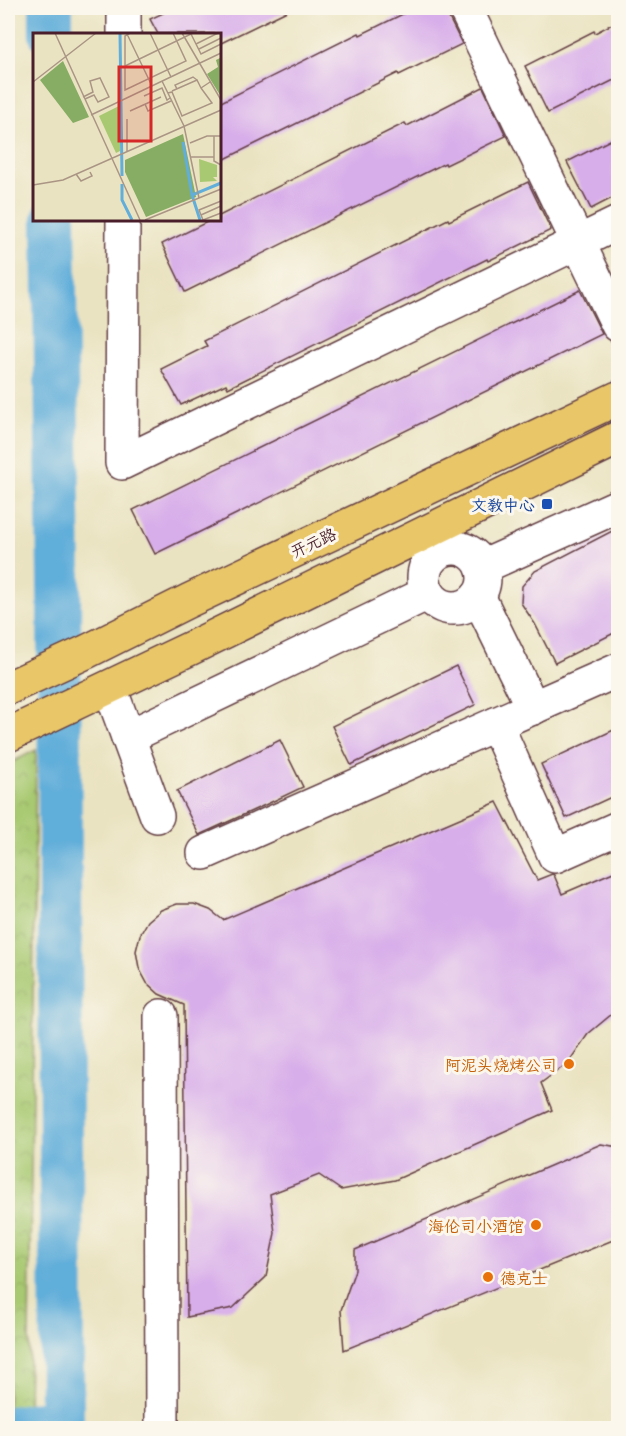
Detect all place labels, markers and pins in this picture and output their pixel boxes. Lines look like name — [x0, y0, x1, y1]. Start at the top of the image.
place label: 文教中心 — [471, 494, 535, 515]
marker: 文教中心 — [540, 497, 554, 511]
place label: 阿泥头烧烤公司 — [445, 1054, 557, 1075]
marker: 阿泥头烧烤公司 — [562, 1057, 576, 1071]
place label: 海伦司小酒馆 — [428, 1215, 524, 1236]
marker: 海伦司小酒馆 — [529, 1218, 543, 1232]
place label: 德克士 — [500, 1267, 548, 1288]
marker: 德克士 — [481, 1270, 495, 1284]

